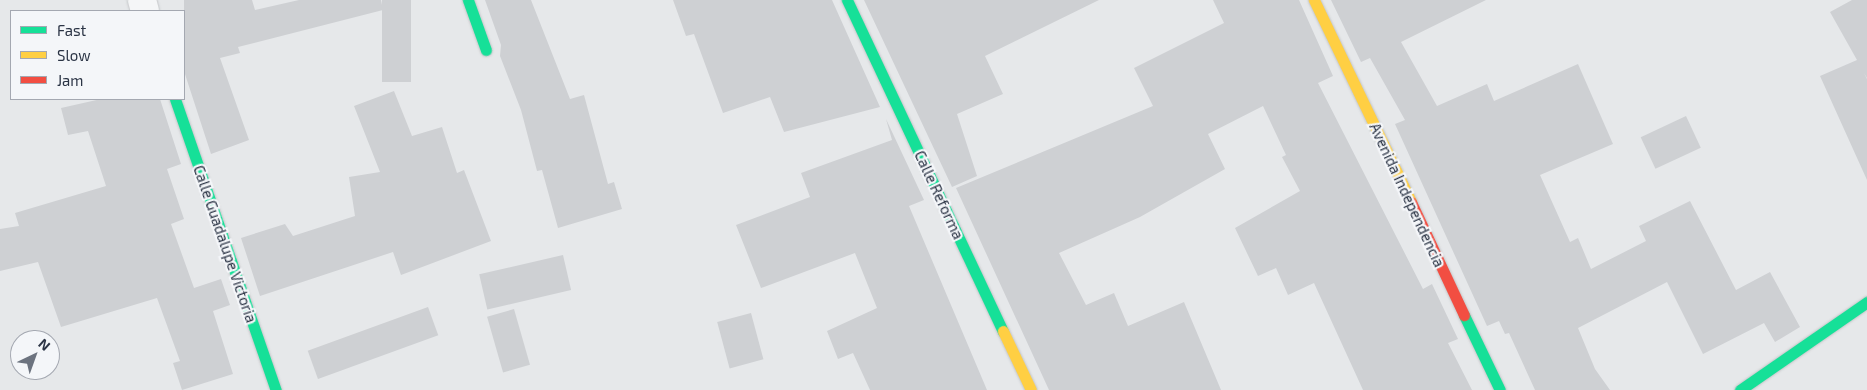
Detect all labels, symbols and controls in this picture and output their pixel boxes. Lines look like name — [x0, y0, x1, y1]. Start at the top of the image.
legend — [10, 10, 185, 100]
text: Fast — [57, 21, 86, 39]
text: Slow — [57, 46, 91, 64]
text: Jam — [57, 71, 83, 89]
street label: Avenida Independencia — [1366, 120, 1448, 270]
street label: Calle Reforma — [911, 148, 967, 242]
street label: Calle Guadalupe Victoria — [190, 163, 260, 325]
north arrow — [10, 330, 60, 380]
text: N — [35, 335, 54, 354]

